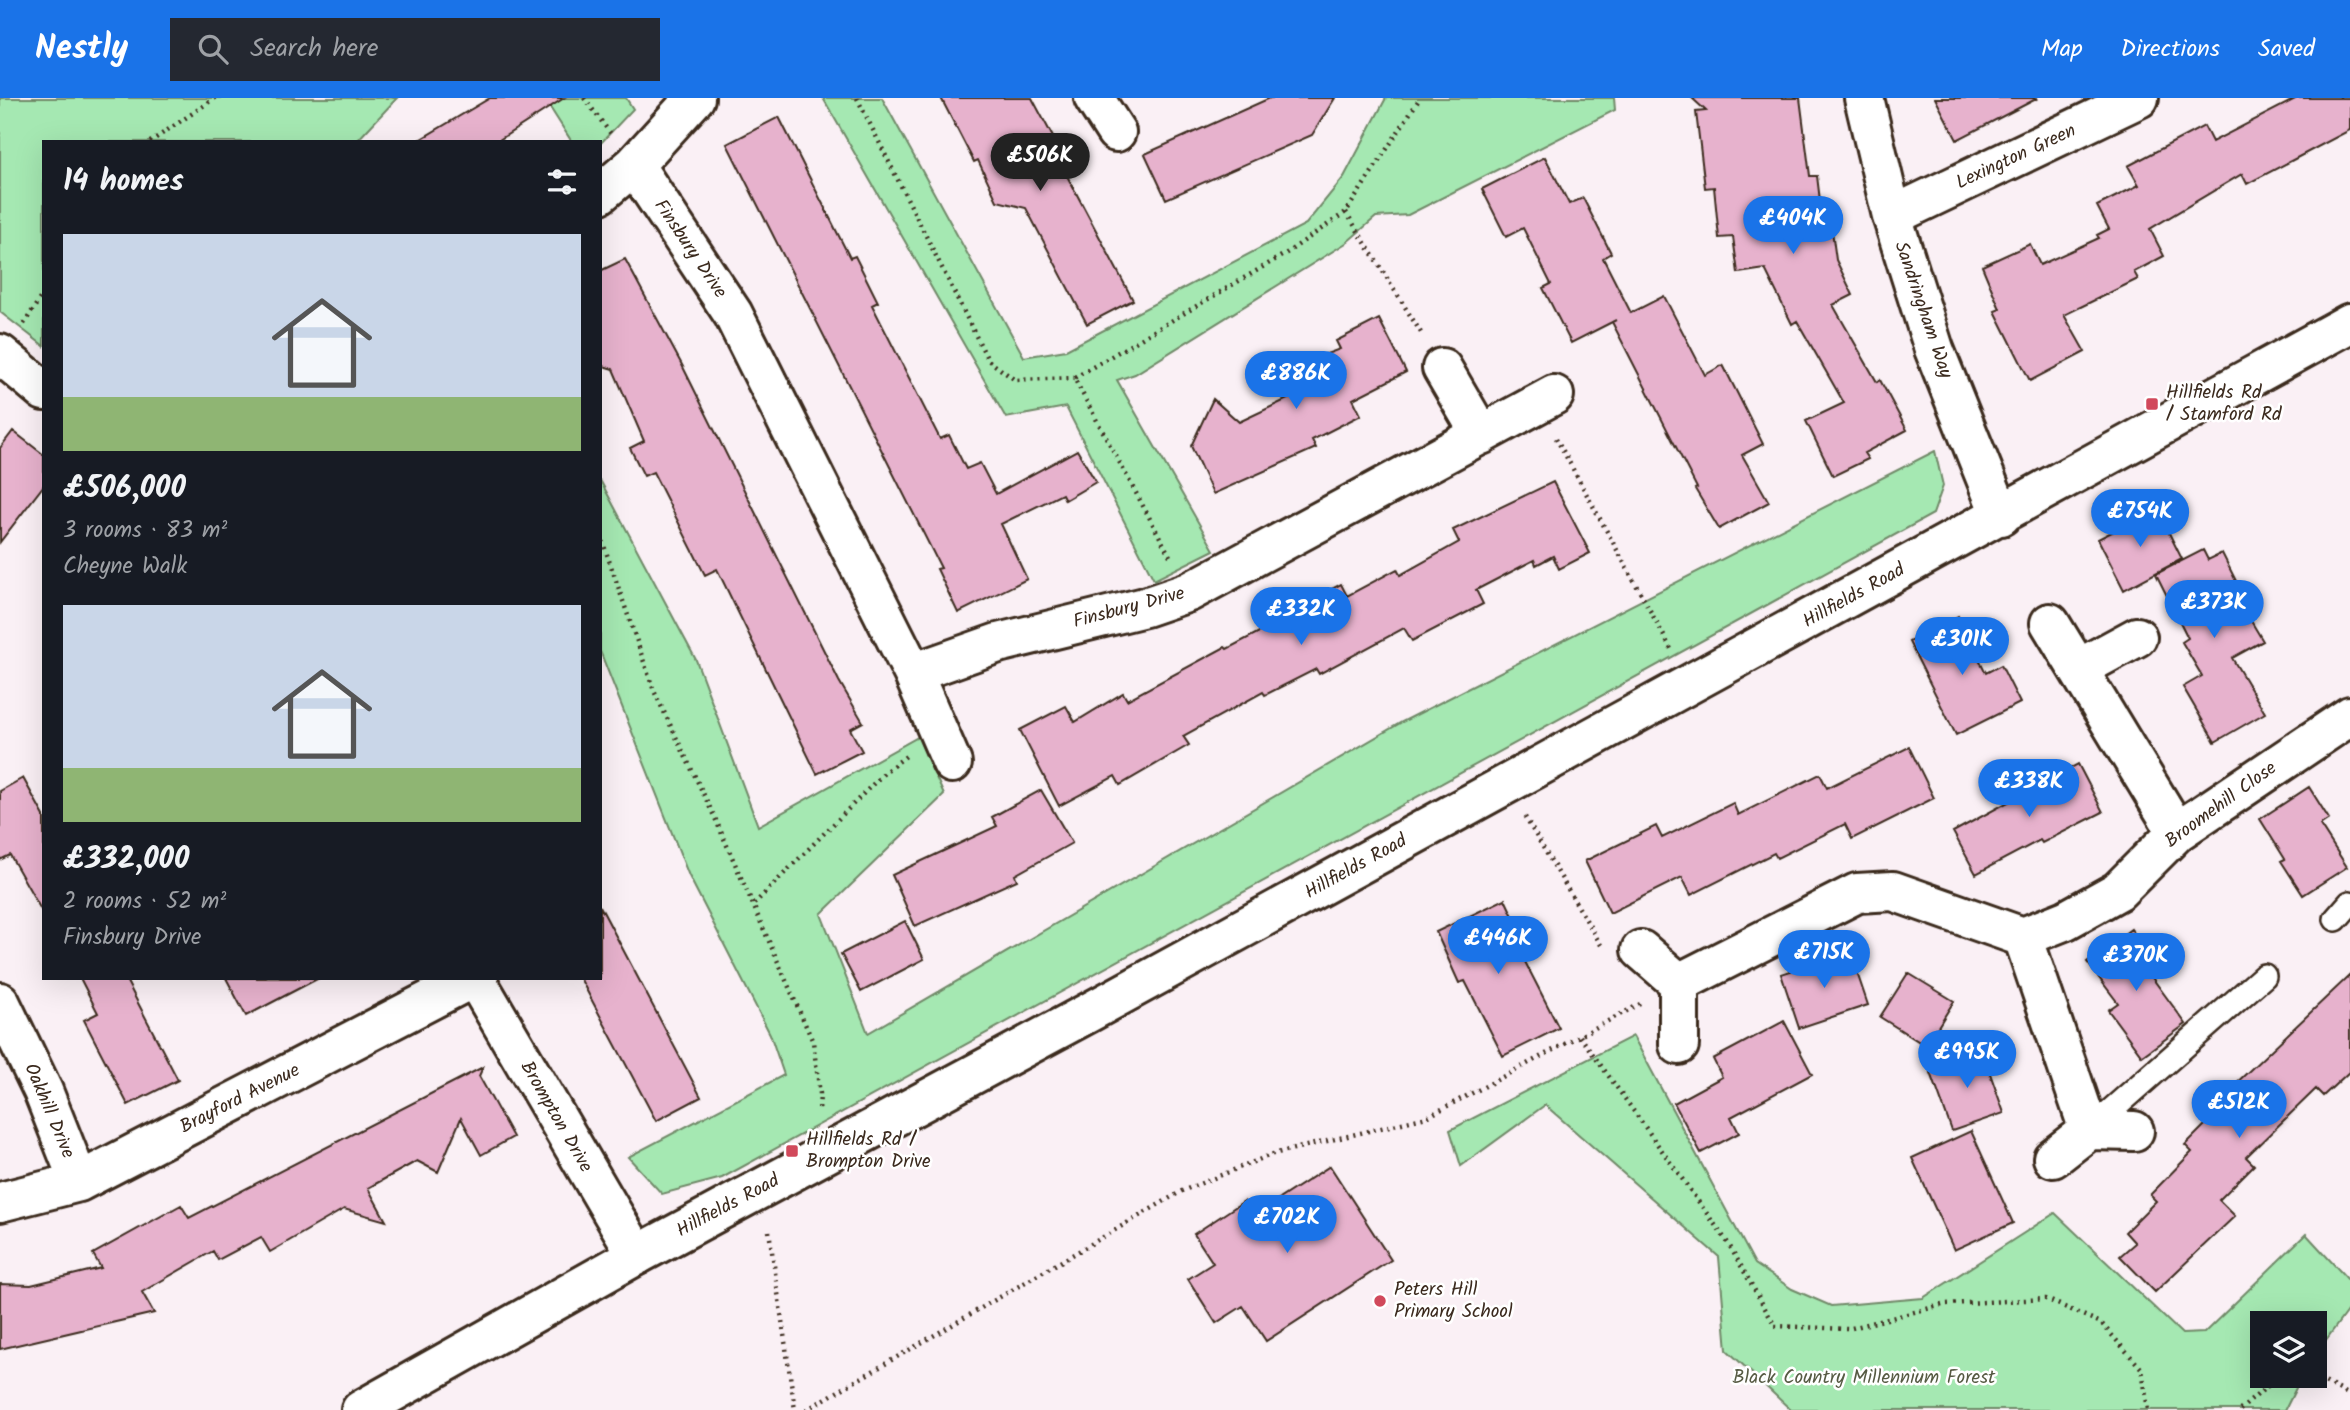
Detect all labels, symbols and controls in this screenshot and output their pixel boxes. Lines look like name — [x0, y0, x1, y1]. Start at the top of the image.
search box — [170, 18, 660, 81]
text: Nestly — [35, 23, 128, 76]
text: Search here — [250, 28, 378, 70]
icon: search — [194, 30, 232, 68]
text: Map — [2041, 30, 2083, 69]
text: Directions — [2121, 30, 2220, 69]
text: Saved — [2258, 30, 2315, 69]
street label: Lexington Green — [1951, 116, 2081, 198]
pin: £506K — [991, 134, 1089, 193]
text: £506K — [1007, 138, 1073, 174]
text: 14 homes — [63, 158, 184, 206]
icon: filters — [543, 163, 581, 201]
street label: Finsbury Drive — [646, 193, 735, 305]
pin: £404K — [1744, 197, 1842, 256]
text: £404K — [1759, 201, 1827, 237]
street label: Sandringham Way — [1886, 237, 1961, 384]
icon: home — [259, 280, 385, 406]
pin: £886K — [1247, 352, 1345, 411]
text: £886K — [1261, 356, 1331, 392]
place label: Hillfields Rd / Stamford Rd — [2166, 378, 2282, 430]
marker: Hillfields Rd / Stamford Rd — [2144, 396, 2160, 412]
text: £506,000 — [63, 465, 186, 513]
pin: £754K — [2091, 490, 2189, 549]
text: £754K — [2107, 494, 2173, 530]
text: 3 rooms · 83 m² — [63, 513, 227, 549]
text: Cheyne Walk — [63, 549, 187, 585]
street label: Hillfields Road — [1797, 555, 1911, 637]
street label: Finsbury Drive — [1070, 579, 1188, 637]
pin: £373K — [2165, 580, 2263, 640]
text: £373K — [2181, 585, 2247, 621]
pin: £332K — [1252, 588, 1350, 647]
text: £332K — [1266, 592, 1336, 628]
pin: £301K — [1913, 618, 2011, 677]
text: £301K — [1931, 622, 1993, 658]
icon: home — [259, 651, 385, 777]
street label: Broomehill Close — [2159, 754, 2284, 856]
pin: £338K — [1980, 760, 2078, 819]
text: £338K — [1994, 764, 2064, 800]
street label: Hillfields Road — [1299, 826, 1413, 908]
text: £332,000 — [63, 836, 189, 884]
text: 2 rooms · 52 m² — [63, 884, 226, 920]
pin: £446K — [1449, 916, 1547, 976]
text: Finsbury Drive — [63, 920, 201, 956]
text: £446K — [1464, 921, 1532, 957]
pin: £715K — [1775, 930, 1873, 990]
pin: £370K — [2087, 934, 2185, 993]
text: £715K — [1794, 935, 1854, 971]
text: £370K — [2103, 938, 2169, 974]
pin: £995K — [1918, 1030, 2016, 1090]
text: £995K — [1934, 1035, 2000, 1071]
street label: Brayford Avenue — [175, 1056, 306, 1142]
street label: Brompton Drive — [512, 1056, 600, 1179]
street label: Oakhill Drive — [16, 1059, 83, 1164]
pin: £512K — [2190, 1080, 2288, 1140]
text: £512K — [2208, 1085, 2270, 1121]
place label: Hillfields Rd / Brompton Drive — [806, 1125, 931, 1177]
marker: Hillfields Rd / Brompton Drive — [784, 1143, 800, 1159]
street label: Hillfields Road — [671, 1166, 785, 1246]
pin: £702K — [1238, 1196, 1336, 1255]
text: £702K — [1254, 1200, 1320, 1236]
place label: Peters Hill Primary School — [1394, 1275, 1513, 1327]
marker: Peters Hill Primary School — [1372, 1293, 1388, 1309]
map controls — [2250, 1311, 2327, 1388]
button: layers — [2250, 1311, 2327, 1388]
park label: Black Country Millennium Forest — [1733, 1363, 1996, 1393]

